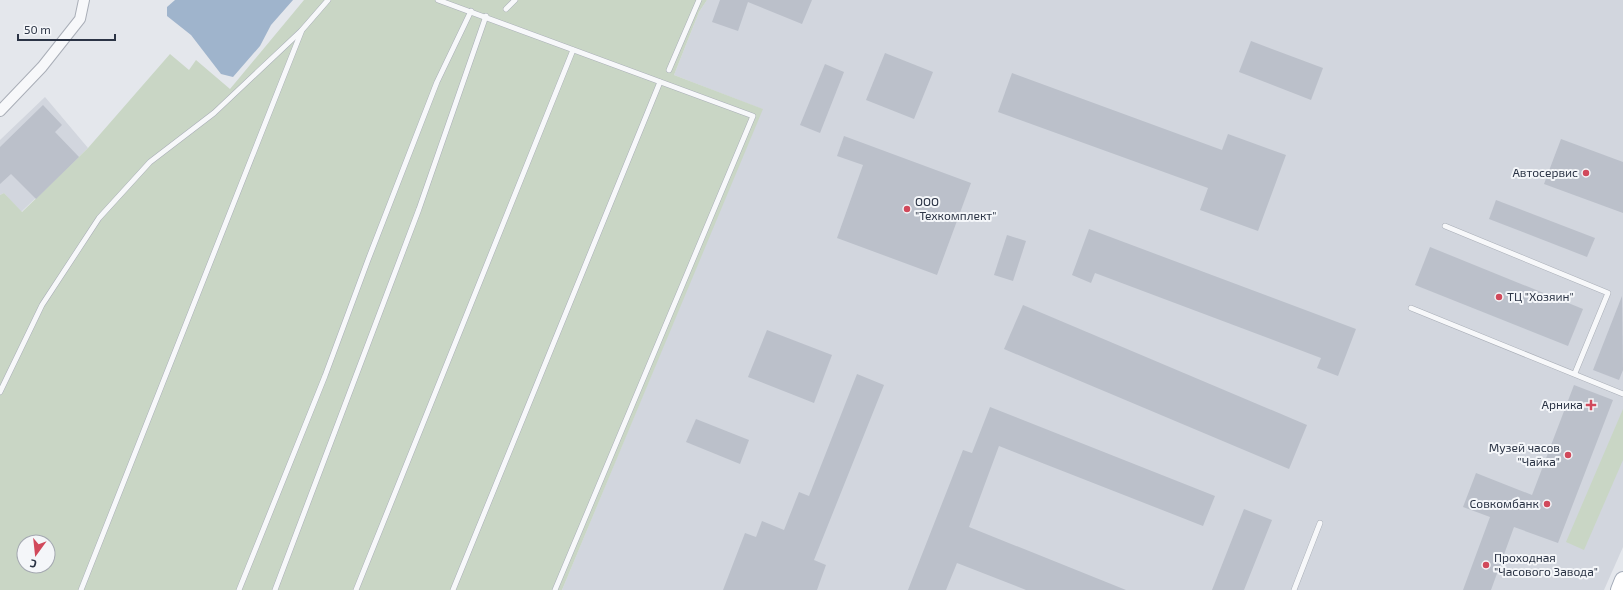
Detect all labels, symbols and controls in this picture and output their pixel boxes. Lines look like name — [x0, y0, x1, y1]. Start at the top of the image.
scale bar — [18, 16, 115, 42]
text: 50 m — [24, 22, 51, 36]
place label: Автосервис — [1512, 165, 1578, 179]
marker: Автосервис — [1581, 168, 1591, 178]
place label: ООО "Техкомплект" — [915, 194, 996, 222]
marker: ООО "Техкомплект" — [902, 204, 912, 214]
place label: ТЦ "Хозяин" — [1507, 289, 1574, 303]
marker: ТЦ "Хозяин" — [1494, 292, 1504, 302]
place label: Арника — [1541, 397, 1583, 411]
marker: Арника — [1586, 400, 1596, 410]
place label: Музей часов "Чайка" — [1489, 440, 1560, 468]
marker: Музей часов "Чайка" — [1563, 450, 1573, 460]
place label: Совкомбанк — [1470, 496, 1540, 510]
marker: Совкомбанк — [1542, 499, 1552, 509]
north arrow — [16, 534, 56, 574]
place label: Проходная "Часового 3авода" — [1494, 550, 1598, 578]
text: С — [28, 557, 38, 571]
marker: Проходная "Часового 3авода" — [1481, 560, 1491, 570]

